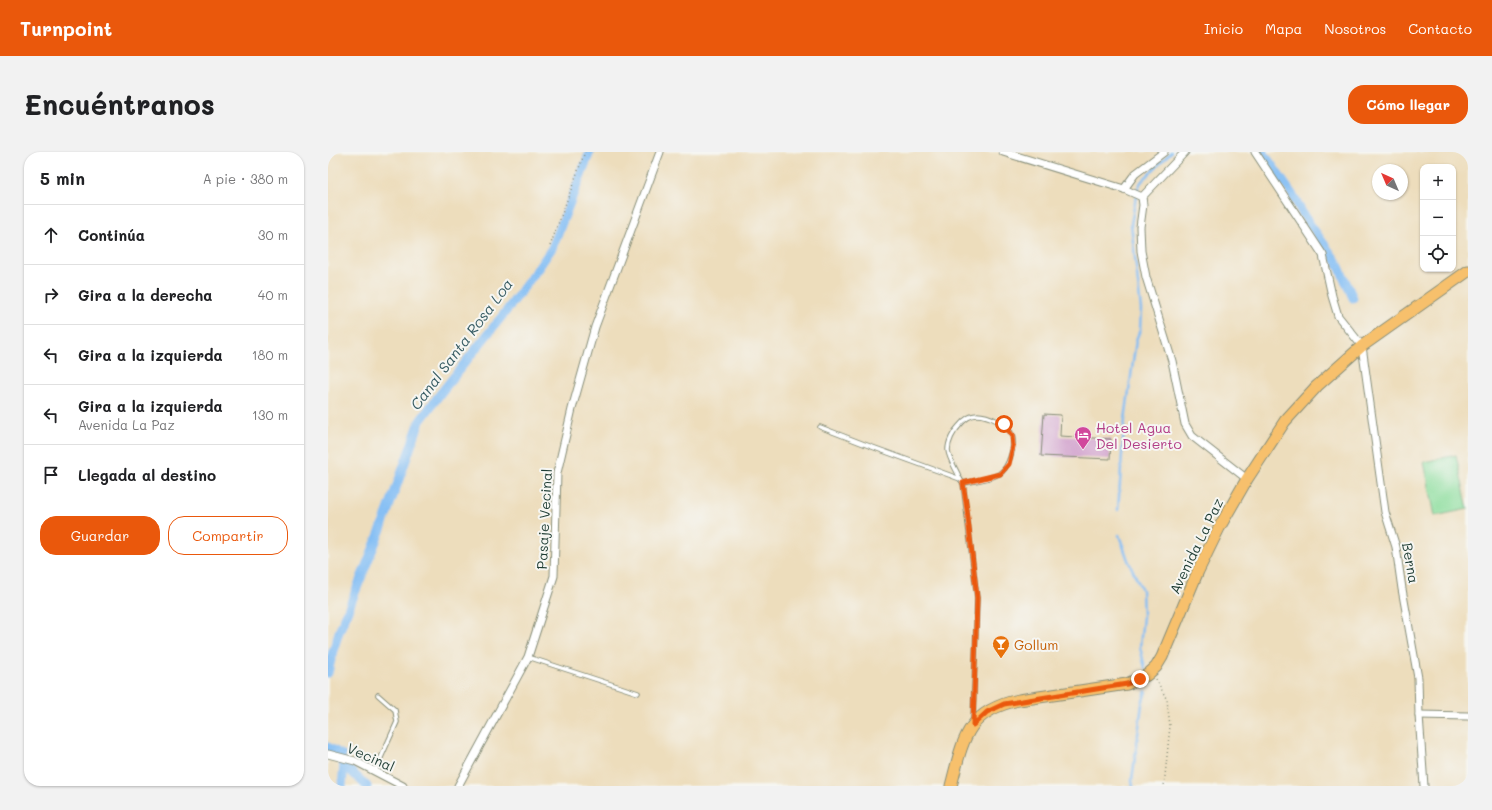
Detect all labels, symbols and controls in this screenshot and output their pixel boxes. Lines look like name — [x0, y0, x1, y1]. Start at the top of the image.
text: Turnpoint — [20, 16, 112, 41]
text: Inicio — [1204, 19, 1243, 38]
text: Mapa — [1265, 19, 1302, 38]
text: Nosotros — [1324, 19, 1386, 38]
text: Contacto — [1408, 19, 1472, 38]
button: Cómo llegar — [1348, 85, 1468, 124]
text: Encuéntranos — [24, 86, 215, 122]
north arrow — [1372, 164, 1408, 200]
map controls — [1420, 164, 1456, 272]
button: + — [1420, 164, 1456, 200]
text: 5 min — [40, 167, 85, 189]
text: A pie · 380 m — [203, 170, 288, 187]
button: − — [1420, 200, 1456, 236]
icon: ahead — [40, 224, 62, 246]
text: Continúa — [78, 225, 145, 245]
text: 30 m — [258, 226, 288, 243]
button: locate — [1420, 236, 1456, 272]
water label: Canal Santa Rosa Loa — [405, 274, 517, 414]
icon: right — [40, 284, 62, 306]
text: Gira a la derecha — [78, 285, 212, 305]
text: 40 m — [258, 286, 288, 303]
icon: left — [40, 344, 62, 366]
text: Gira a la izquierda — [78, 345, 223, 365]
text: 180 m — [252, 346, 288, 363]
text: Gira a la izquierda — [78, 396, 223, 416]
icon: left — [40, 404, 62, 426]
text: 130 m — [252, 406, 288, 423]
route start — [995, 415, 1013, 433]
text: Avenida La Paz — [78, 416, 175, 433]
place label: Hotel Agua Del Desierto — [1096, 418, 1182, 453]
hotel icon: Hotel Agua Del Desierto — [1073, 425, 1093, 450]
icon: arrive — [40, 464, 62, 486]
text: Llegada al destino — [78, 465, 216, 485]
street label: Pasaje Vecinal — [532, 468, 556, 570]
street label: Avenida La Paz — [1165, 495, 1227, 597]
button: Guardar — [40, 516, 160, 555]
button: Compartir — [168, 516, 288, 555]
street label: Berna — [1398, 541, 1424, 585]
bar icon: Gollum — [991, 634, 1011, 659]
place label: Gollum — [1014, 635, 1059, 654]
route end — [1131, 670, 1149, 688]
street label: Vecinal — [344, 738, 398, 776]

